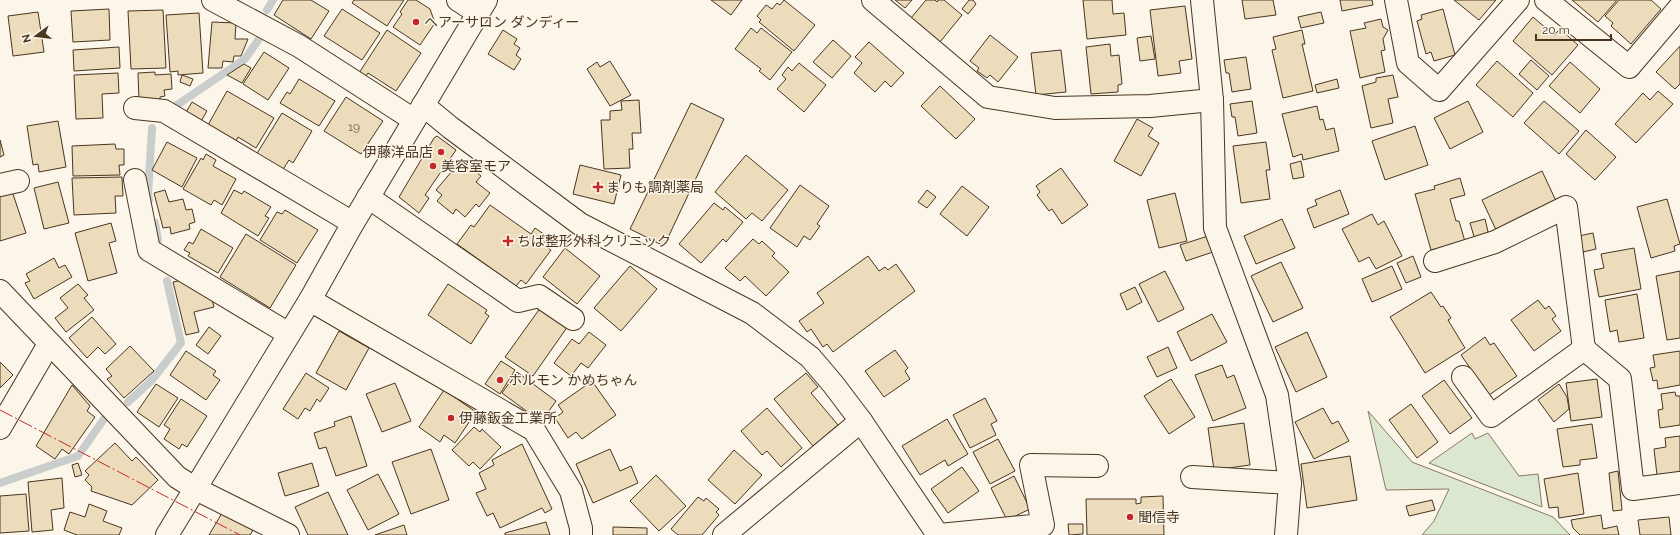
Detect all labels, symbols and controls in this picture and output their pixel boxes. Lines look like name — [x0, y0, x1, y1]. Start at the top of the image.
place label: ヘアーサロン ダンディー — [424, 14, 579, 30]
north arrow — [16, 16, 56, 56]
scale bar — [1536, 16, 1611, 42]
marker: ヘアーサロン ダンディー — [411, 17, 421, 27]
text: 20 m — [1542, 23, 1570, 37]
text: N — [19, 33, 34, 44]
house number: 19 — [348, 120, 360, 134]
place label: 伊藤洋品店 — [363, 144, 433, 160]
marker: 伊藤洋品店 — [436, 147, 446, 157]
place label: 美容室モア — [441, 158, 511, 174]
marker: 美容室モア — [428, 161, 438, 171]
place label: まりも調剤薬局 — [606, 179, 704, 195]
marker: まりも調剤薬局 — [593, 182, 603, 192]
place label: ちば整形外科クリニック — [517, 233, 671, 249]
marker: ちば整形外科クリニック — [502, 235, 514, 247]
place label: ホルモン かめちゃん — [508, 372, 638, 388]
marker: ホルモン かめちゃん — [495, 375, 505, 385]
place label: 伊藤鈑金工業所 — [459, 410, 557, 426]
marker: 伊藤鈑金工業所 — [446, 413, 456, 423]
place label: 聞信寺 — [1138, 509, 1180, 525]
marker: 聞信寺 — [1125, 512, 1135, 522]

